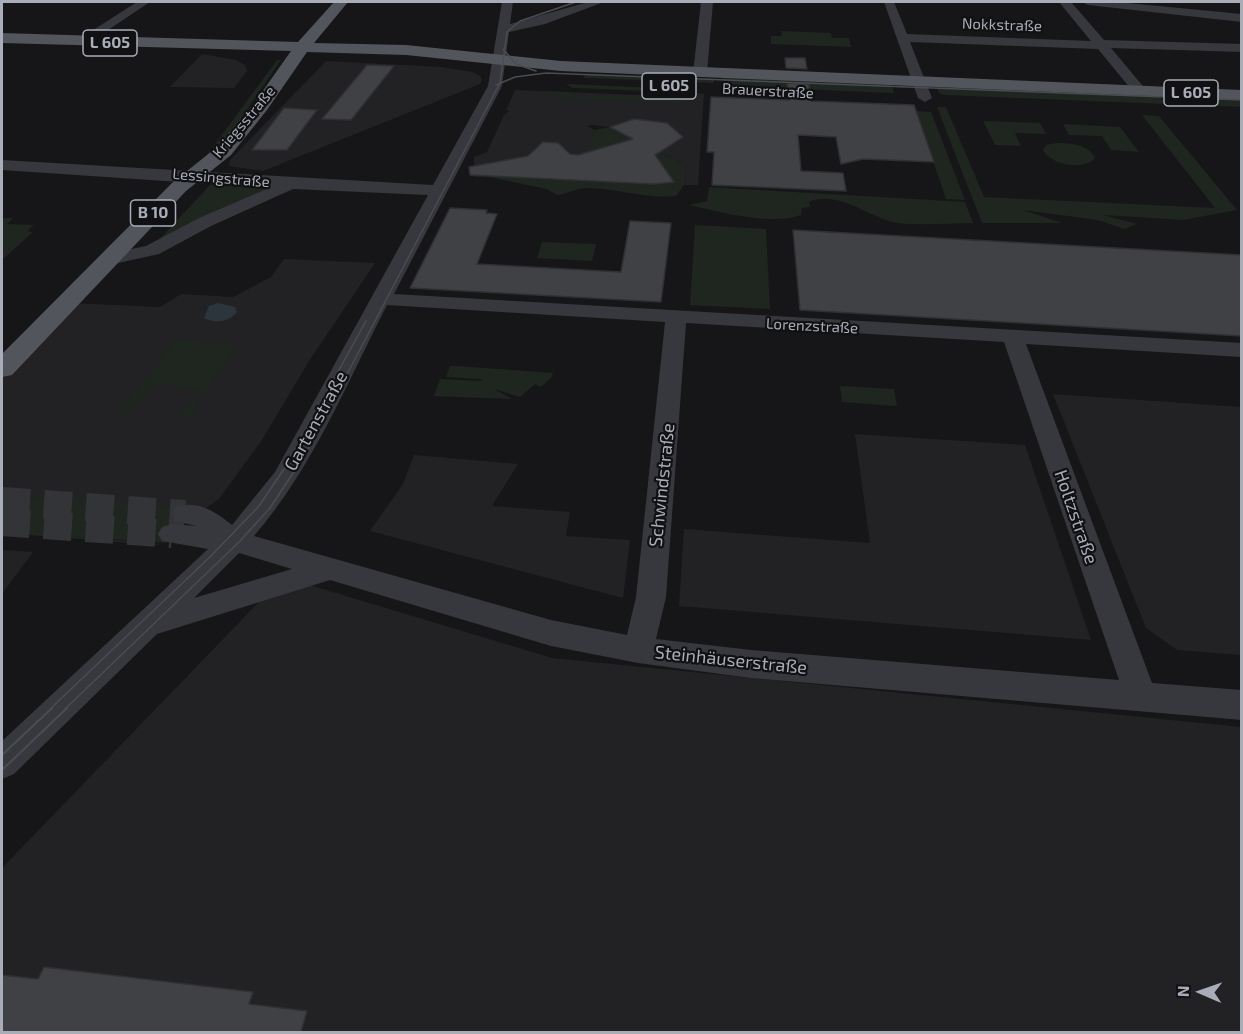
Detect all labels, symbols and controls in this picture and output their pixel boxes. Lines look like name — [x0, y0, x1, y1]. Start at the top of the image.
street label: Nokkstraße — [962, 15, 1042, 35]
road number: L 605 — [83, 30, 137, 56]
road number: L 605 — [642, 73, 696, 99]
street label: Brauerstraße — [722, 80, 814, 102]
road number: L 605 — [1164, 80, 1218, 106]
street label: Kriegsstraße — [209, 82, 279, 162]
street label: Lessingstraße — [172, 165, 270, 191]
road number: B 10 — [130, 200, 176, 226]
street label: Lorenzstraße — [765, 315, 859, 337]
street label: Gartenstraße — [280, 368, 352, 474]
street label: Schwindstraße — [645, 422, 679, 548]
street label: Holtzstraße — [1050, 467, 1102, 567]
street label: Steinhäuserstraße — [654, 641, 808, 679]
north arrow — [1171, 962, 1231, 1022]
text: N — [1173, 985, 1192, 997]

